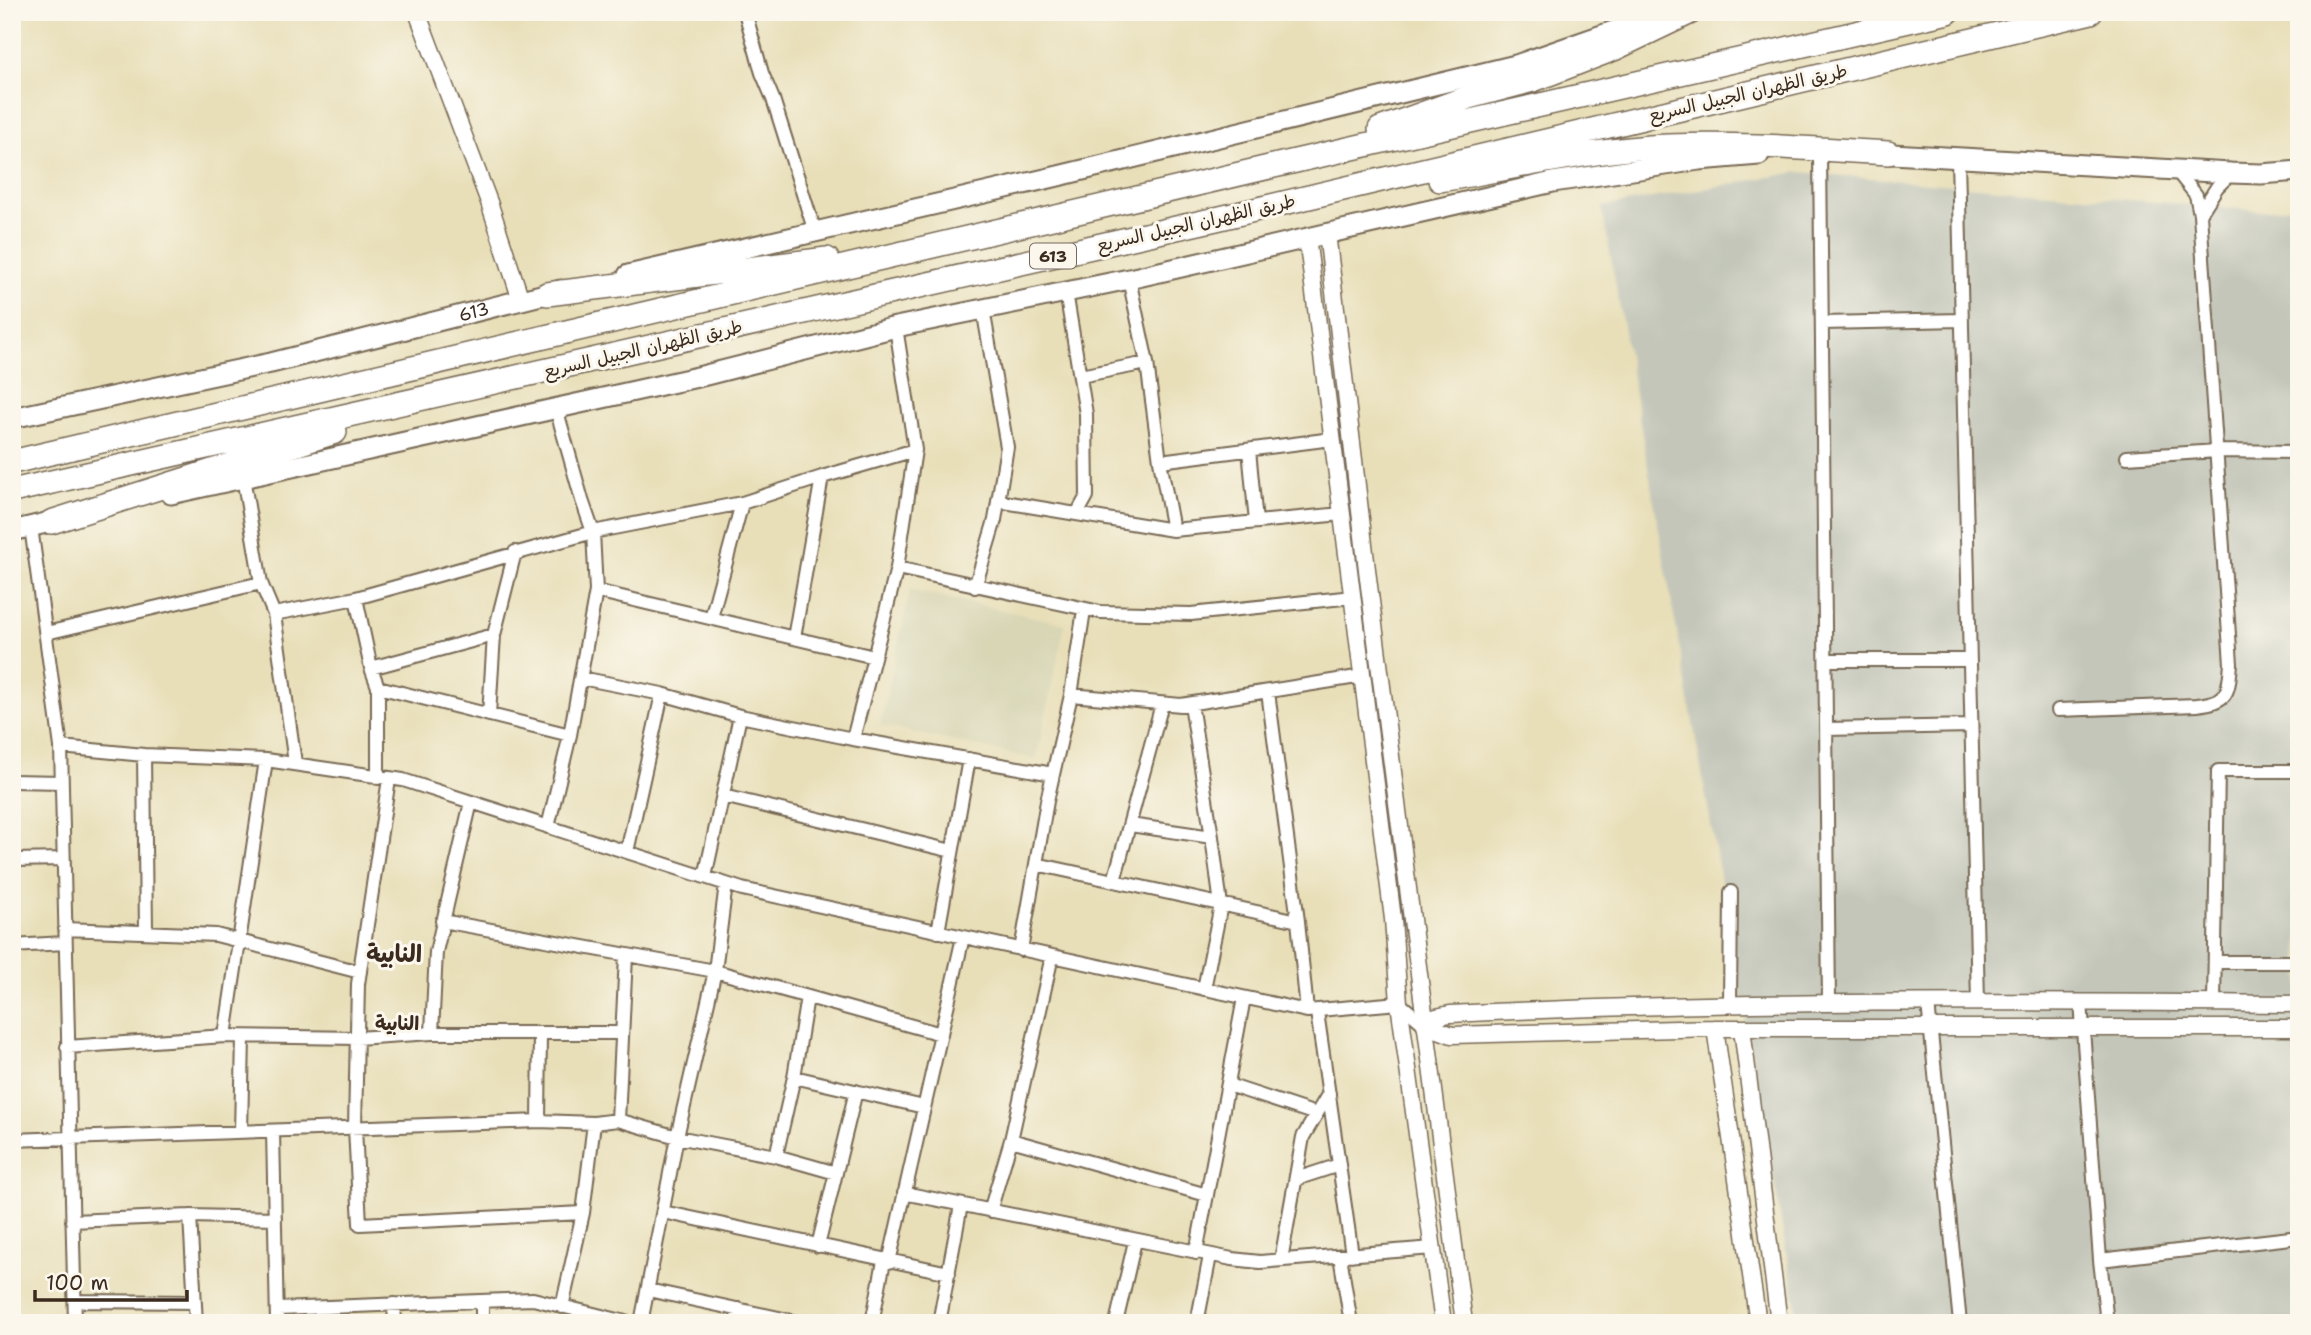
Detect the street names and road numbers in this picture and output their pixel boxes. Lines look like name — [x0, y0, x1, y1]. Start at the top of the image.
street label: طريق الظهران الجبيل السريع — [1646, 58, 1850, 129]
street label: طريق الظهران الجبيل السريع — [1094, 188, 1298, 259]
road number: 613 — [1030, 244, 1076, 268]
street label: 613 — [456, 297, 492, 327]
street label: طريق الظهران الجبيل السريع — [541, 314, 745, 385]

